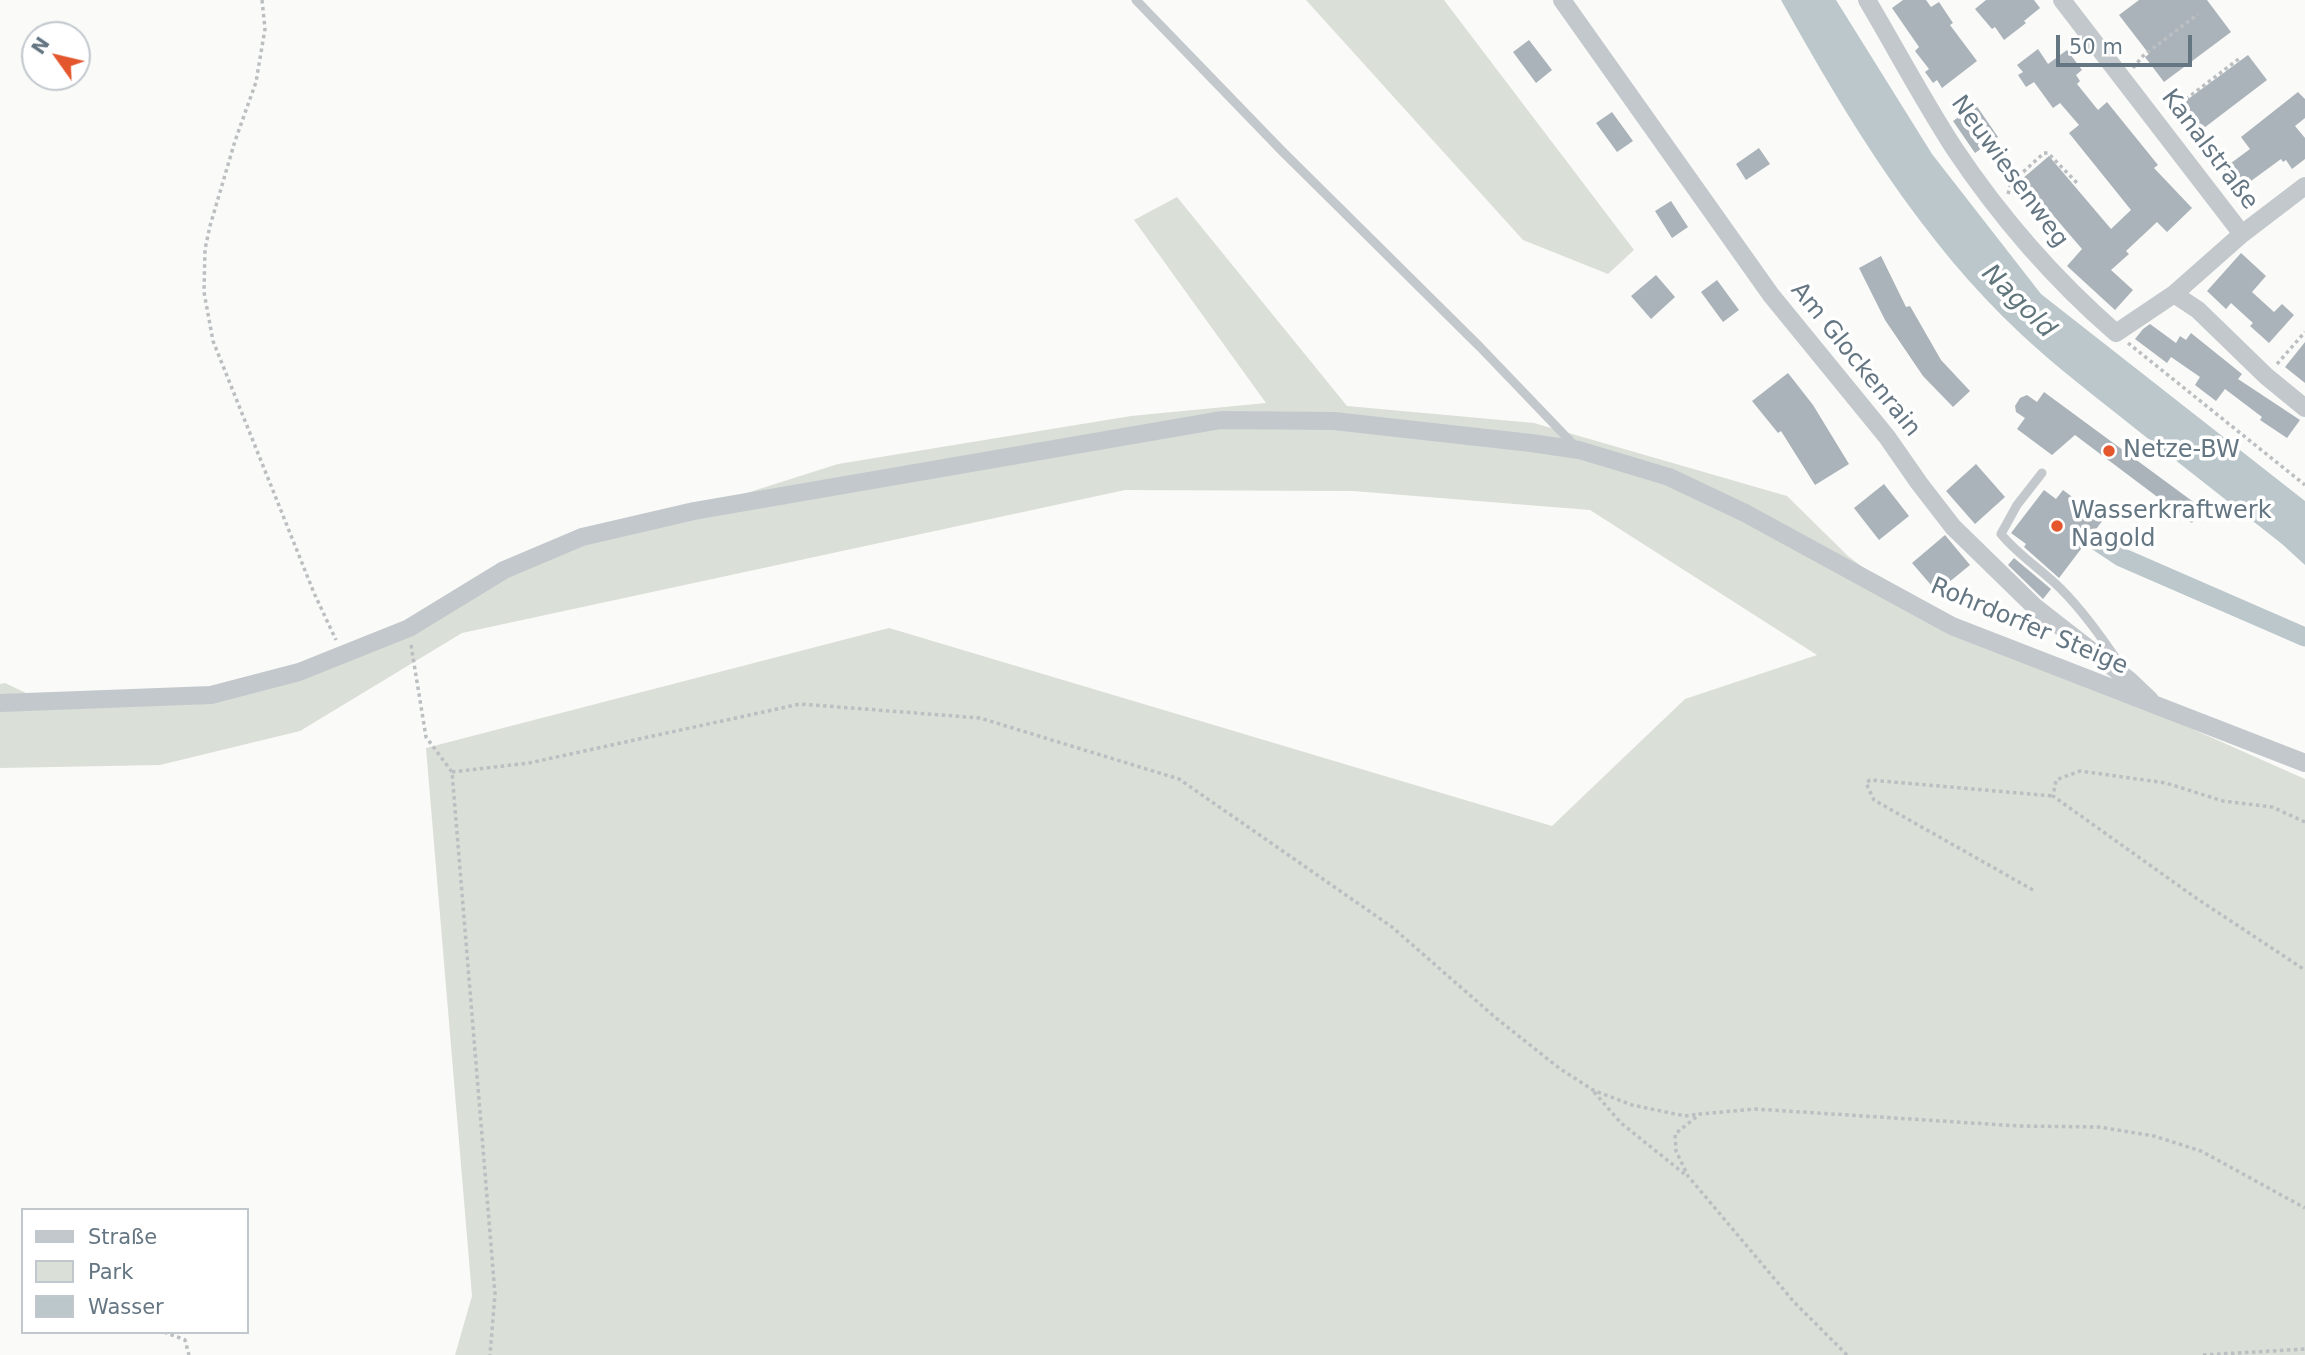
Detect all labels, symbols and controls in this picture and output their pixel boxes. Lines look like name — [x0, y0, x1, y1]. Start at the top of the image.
north arrow — [21, 21, 91, 91]
scale bar — [2060, 21, 2196, 65]
text: N — [27, 33, 54, 58]
text: 50 m — [2069, 35, 2123, 59]
street label: Kanalstraße — [2154, 84, 2264, 216]
street label: Neuwiesenweg — [1944, 90, 2074, 254]
water label: Nagold — [1975, 259, 2061, 345]
street label: Am Glockenrain — [1784, 277, 1926, 443]
place label: Netze-BW — [2123, 437, 2240, 465]
marker: Netze-BW — [2101, 443, 2117, 459]
place label: Wasserkraftwerk Nagold — [2071, 498, 2272, 554]
marker: Wasserkraftwerk Nagold — [2049, 518, 2065, 534]
street label: Rohrdorfer Steige — [1926, 572, 2132, 682]
legend — [21, 1208, 248, 1334]
text: Straße — [88, 1225, 157, 1249]
text: Park — [88, 1260, 133, 1284]
text: Wasser — [88, 1295, 164, 1319]

